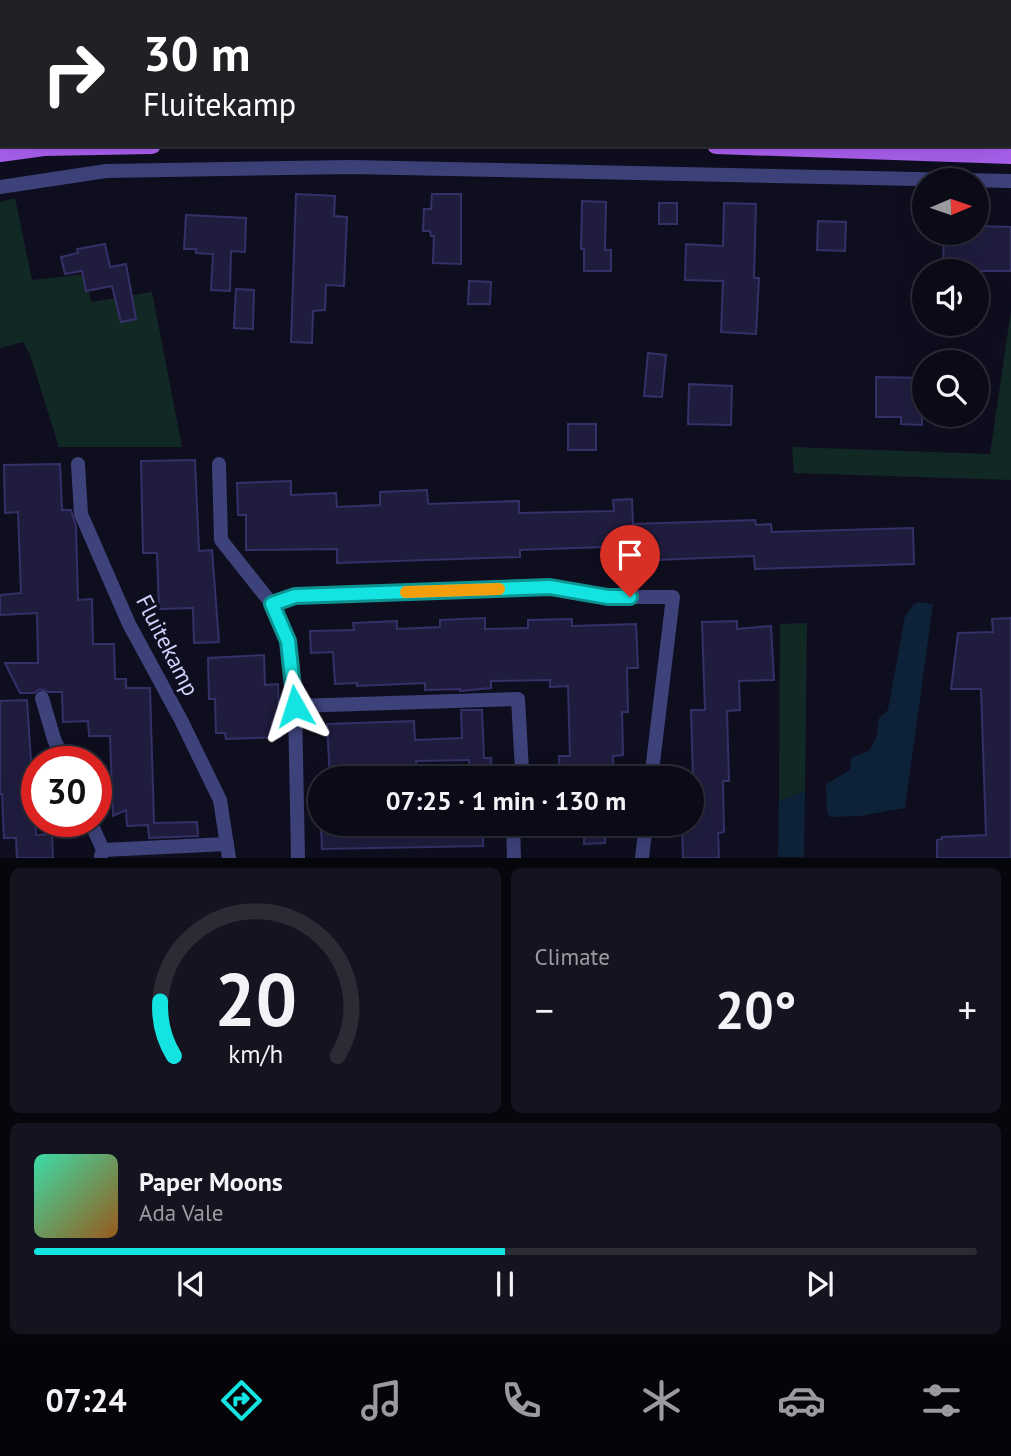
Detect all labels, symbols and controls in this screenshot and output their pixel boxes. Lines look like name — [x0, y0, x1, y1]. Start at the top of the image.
text: 30 m — [143, 21, 250, 85]
icon: right — [28, 28, 119, 119]
text: Fluitekamp — [143, 83, 296, 125]
north arrow — [912, 168, 989, 245]
map controls — [912, 168, 989, 427]
button: sound — [912, 259, 989, 336]
button: search — [912, 350, 989, 427]
pin — [600, 525, 660, 597]
icon: arrive — [611, 536, 649, 574]
street label: Fluitekamp — [130, 589, 206, 701]
position arrow — [258, 669, 332, 743]
speed limit sign: 30 — [21, 746, 112, 837]
text: 07:25 · 1 min · 130 m — [386, 784, 626, 817]
text: Climate — [535, 942, 610, 971]
text: 20 — [214, 953, 297, 1047]
text: 20° — [715, 976, 797, 1043]
text: − — [535, 985, 554, 1034]
text: + — [958, 985, 977, 1034]
text: km/h — [228, 1038, 283, 1070]
text: Paper Moons — [139, 1165, 283, 1198]
text: Ada Vale — [139, 1198, 223, 1227]
icon: previous — [172, 1265, 210, 1303]
icon: pause — [486, 1265, 524, 1303]
icon: next — [801, 1265, 839, 1303]
icon: directions — [217, 1376, 266, 1425]
icon: music — [357, 1376, 406, 1425]
icon: phone — [497, 1376, 546, 1425]
icon: climate — [637, 1376, 686, 1425]
icon: car — [777, 1376, 826, 1425]
icon: filters — [917, 1376, 966, 1425]
text: 07:24 — [45, 1379, 127, 1421]

